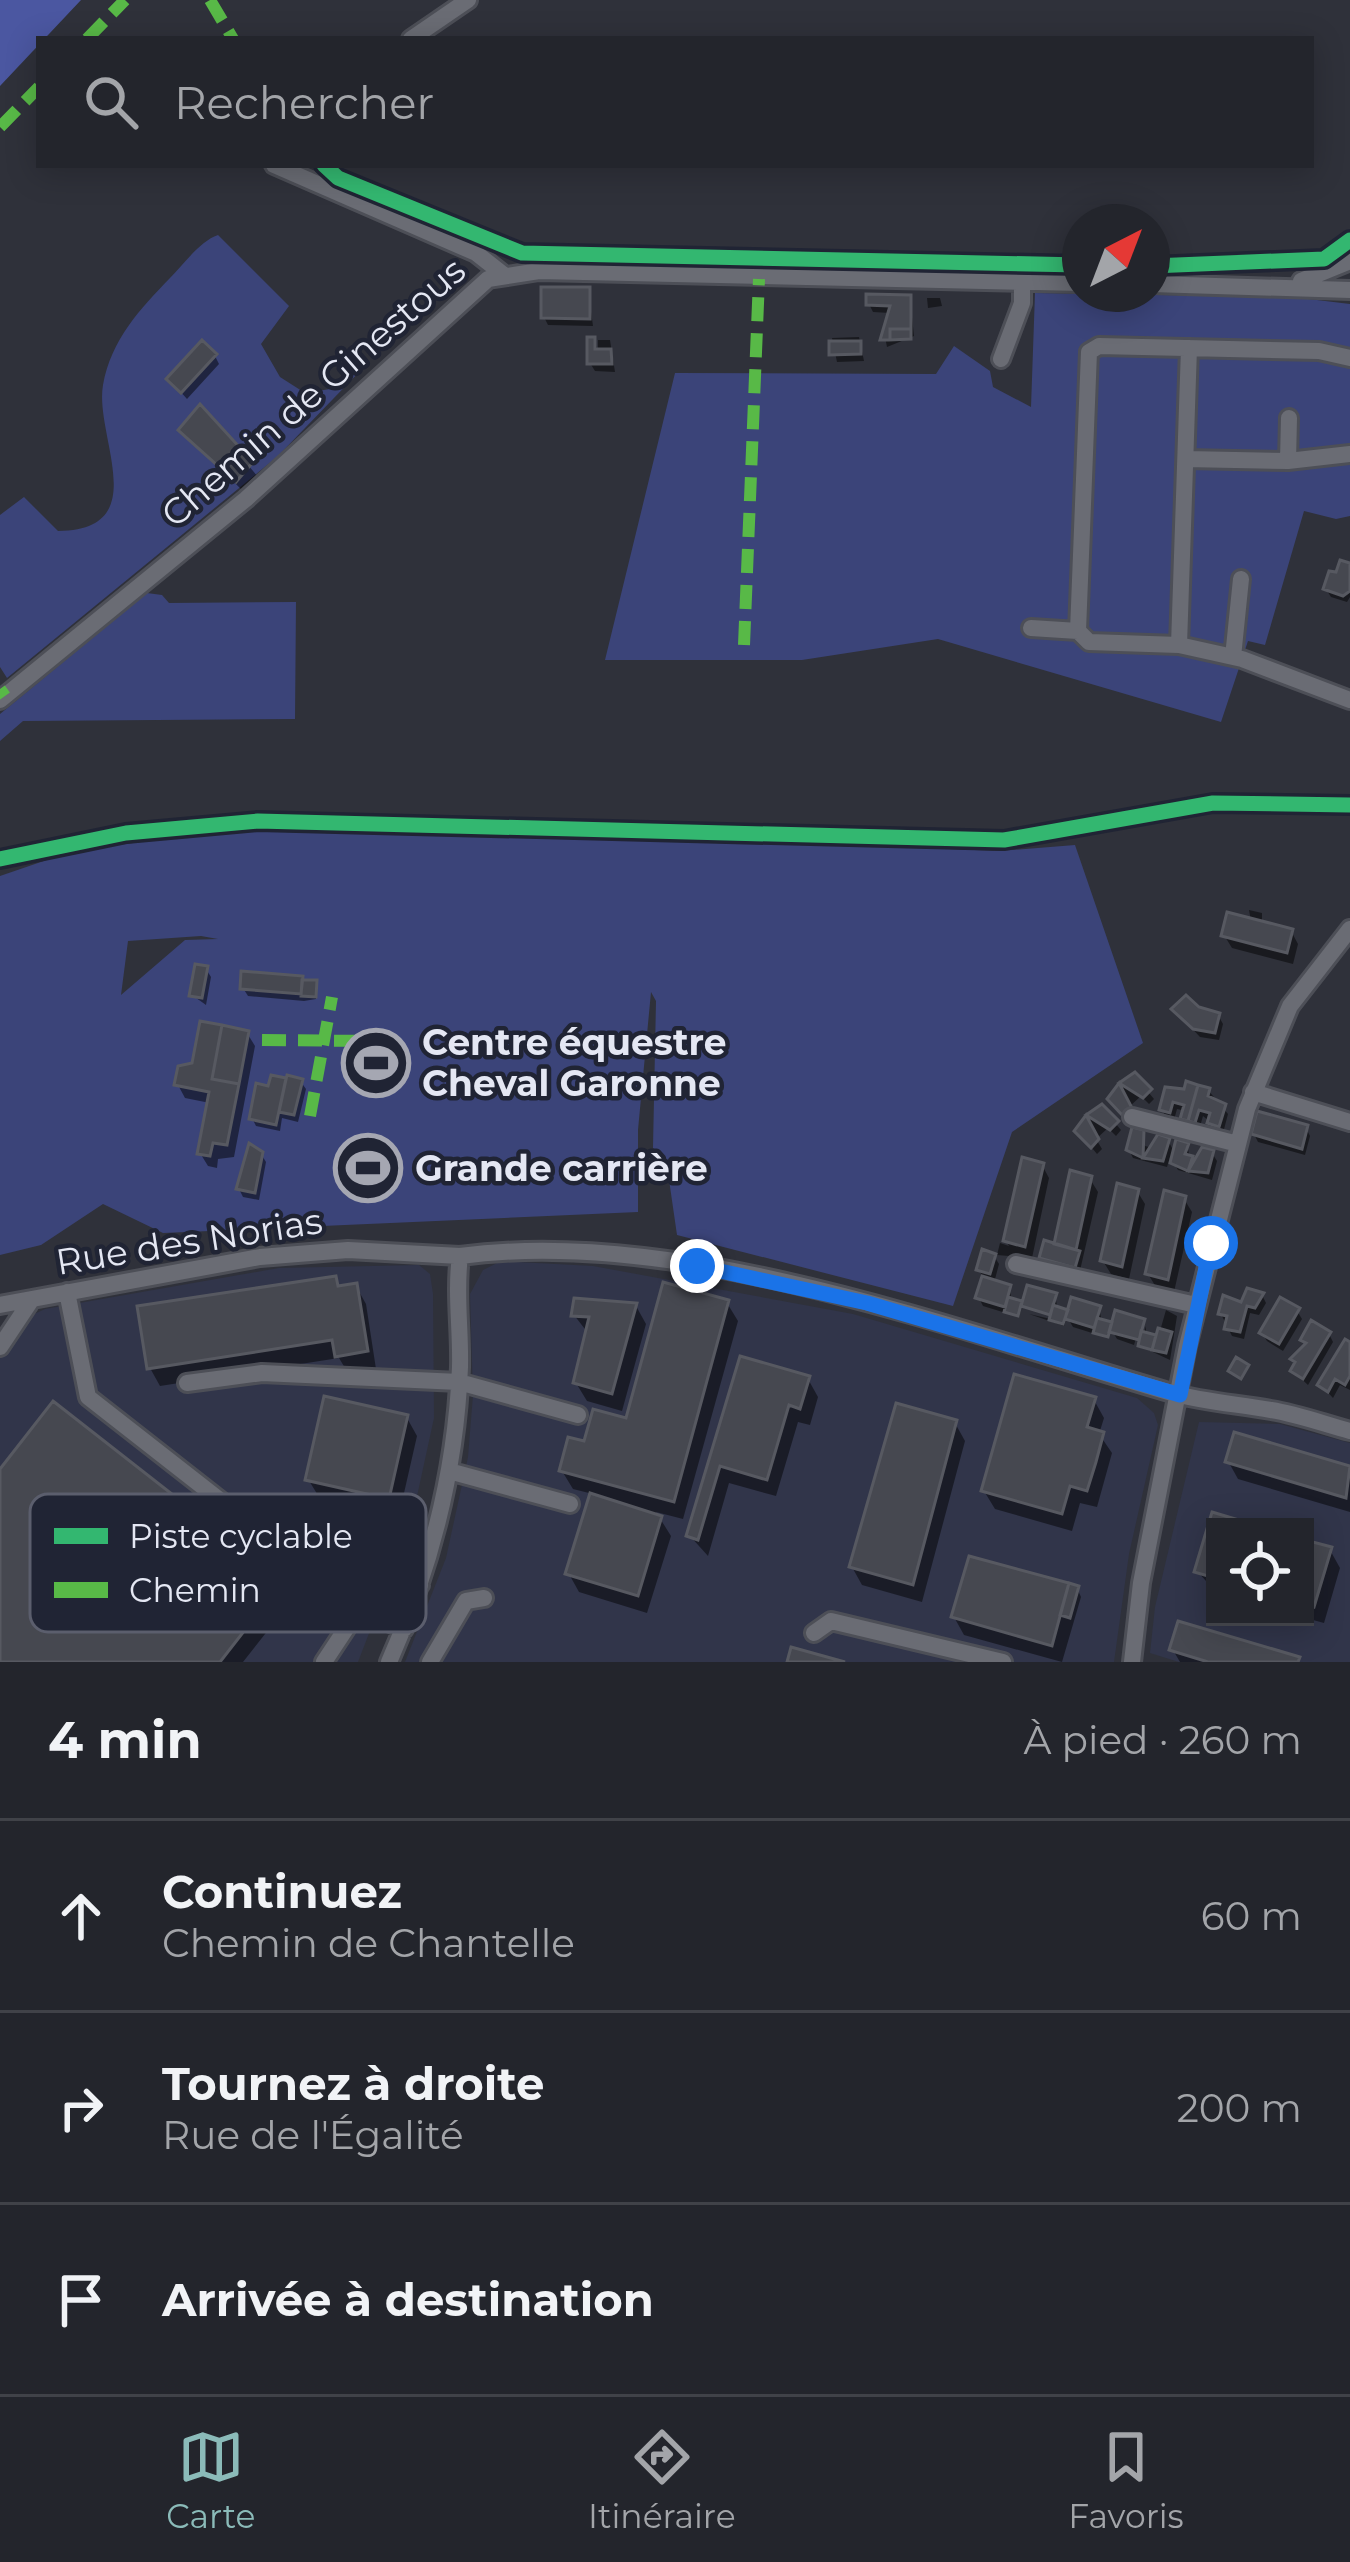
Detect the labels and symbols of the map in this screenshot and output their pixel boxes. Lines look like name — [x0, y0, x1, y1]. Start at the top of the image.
north arrow — [1062, 204, 1170, 312]
street label: Chemin de Ginestous — [152, 248, 474, 536]
place label: Centre équestre Cheval Garonne — [422, 1020, 726, 1105]
sports icon: Centre équestre Cheval Garonne — [341, 1028, 411, 1098]
sports icon: Grande carrière — [333, 1133, 403, 1203]
place label: Grande carrière — [415, 1146, 708, 1190]
street label: Rue des Norias — [53, 1198, 325, 1284]
route start — [1184, 1216, 1238, 1270]
route end — [670, 1239, 724, 1293]
legend — [30, 1494, 426, 1632]
text: Piste cyclable — [129, 1516, 353, 1556]
text: Chemin — [129, 1570, 261, 1610]

